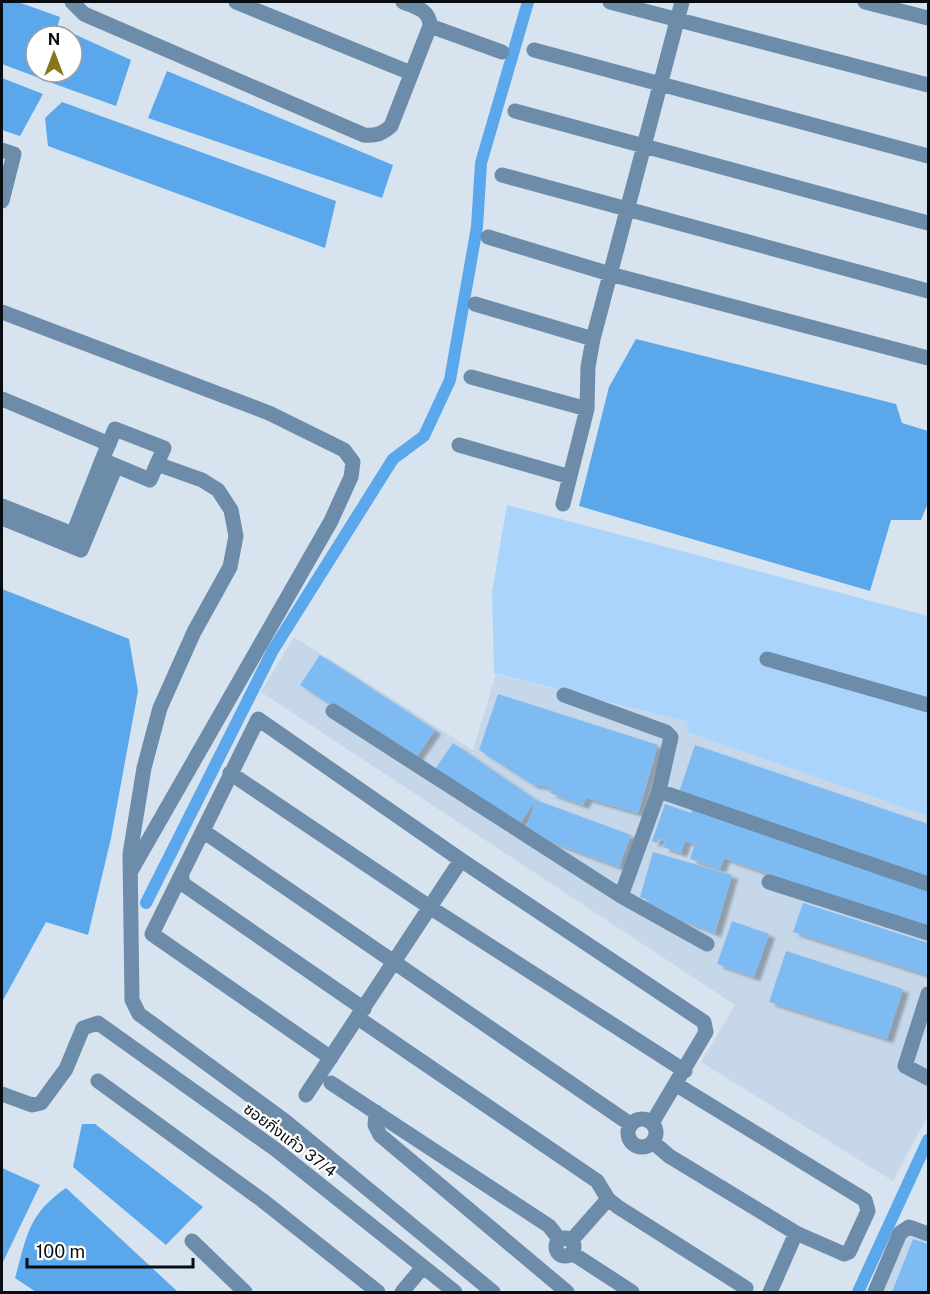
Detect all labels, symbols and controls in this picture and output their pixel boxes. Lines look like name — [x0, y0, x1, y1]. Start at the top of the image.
north arrow — [24, 24, 84, 84]
text: N — [48, 30, 60, 49]
street label: ซอยกิ่งแก้ว 37/4 — [240, 1098, 341, 1181]
scale bar — [27, 1231, 194, 1269]
text: 100 m — [36, 1241, 85, 1262]

